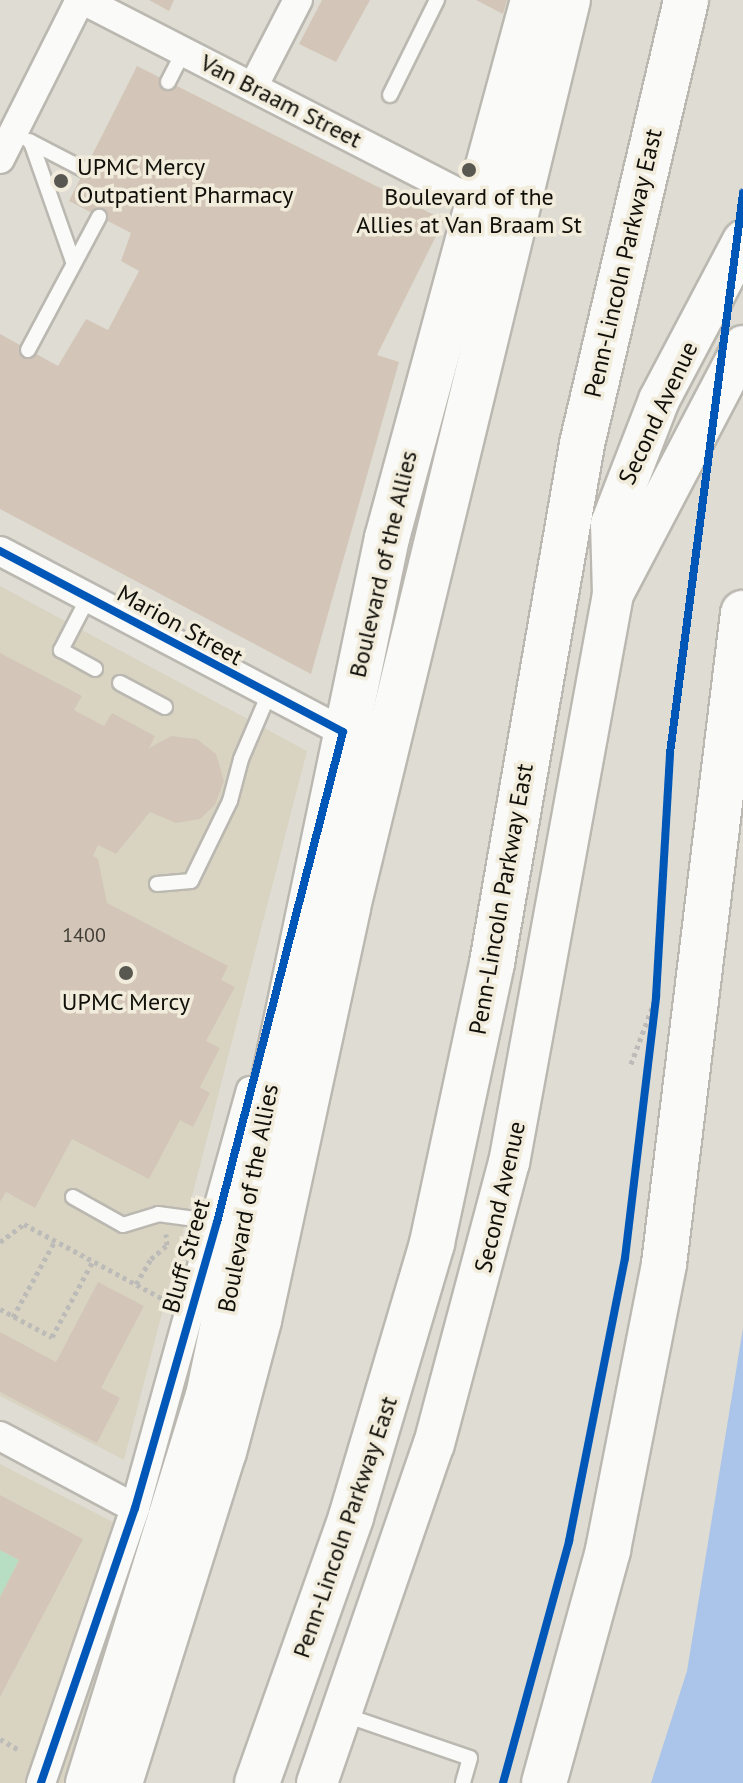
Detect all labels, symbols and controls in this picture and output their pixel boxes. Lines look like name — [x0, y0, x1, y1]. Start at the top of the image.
street label: Van Braam Street — [196, 48, 366, 154]
street label: Penn-Lincoln Parkway East — [578, 126, 668, 400]
place label: UPMC Mercy Outpatient Pharmacy — [77, 153, 294, 209]
marker: Boulevard of the Allies at Van Braam St — [460, 161, 478, 179]
marker: UPMC Mercy Outpatient Pharmacy — [52, 172, 70, 190]
place label: Boulevard of the Allies at Van Braam St — [356, 183, 582, 239]
street label: Second Avenue — [612, 337, 704, 489]
street label: Boulevard of the Allies — [343, 447, 423, 681]
street label: Marion Street — [112, 579, 248, 671]
street label: Penn-Lincoln Parkway East — [463, 761, 539, 1037]
house number: 1400 — [62, 923, 106, 947]
marker: UPMC Mercy — [115, 962, 137, 984]
place label: UPMC Mercy — [61, 988, 191, 1016]
street label: Boulevard of the Allies — [212, 1081, 284, 1315]
street label: Second Avenue — [469, 1118, 531, 1276]
street label: Bluff Street — [156, 1196, 216, 1316]
street label: Penn-Lincoln Parkway East — [287, 1392, 403, 1662]

